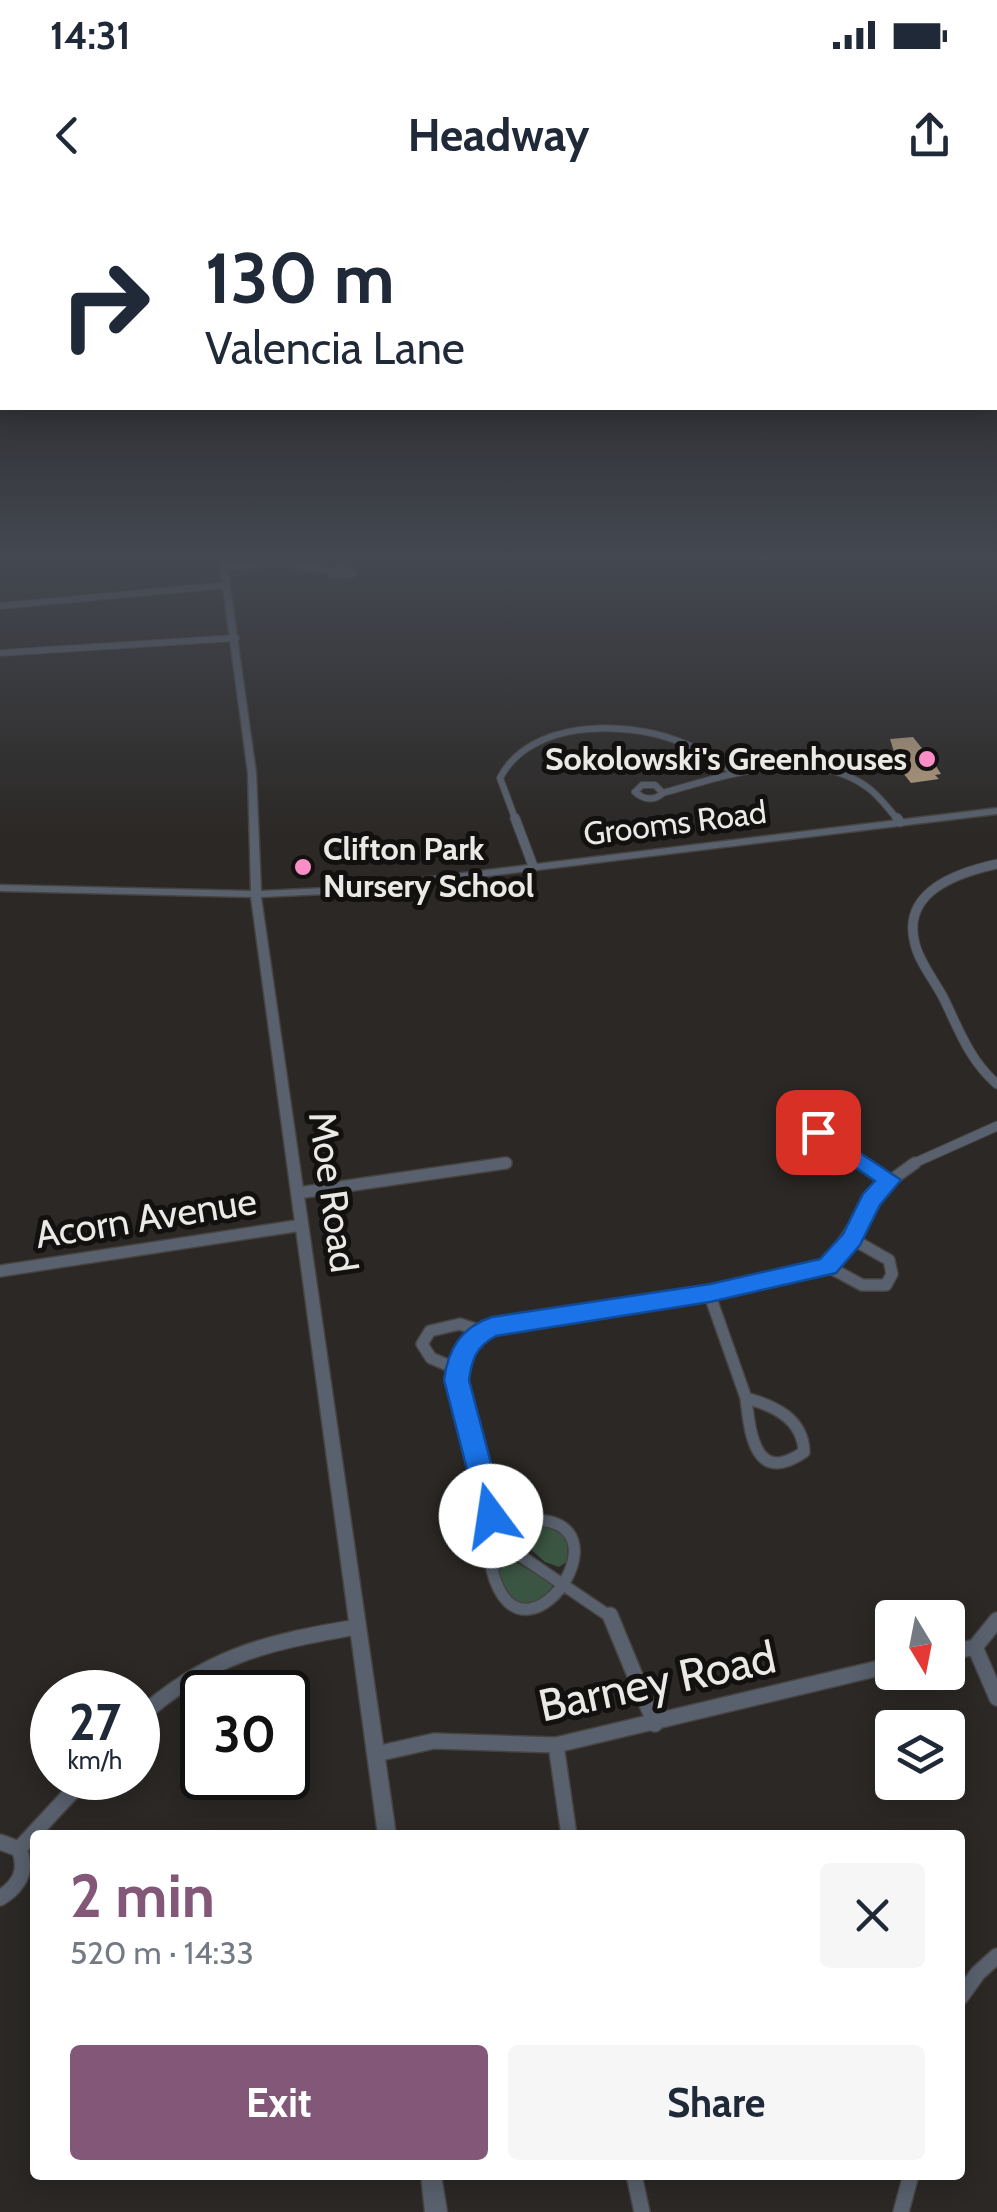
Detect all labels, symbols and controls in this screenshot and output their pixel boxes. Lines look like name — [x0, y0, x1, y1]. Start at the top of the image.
text: 14:31 — [50, 12, 131, 59]
icon: back — [40, 108, 95, 163]
text: Headway — [408, 108, 589, 162]
icon: share — [902, 108, 957, 163]
text: 130 m — [205, 235, 395, 321]
icon: right — [40, 240, 170, 370]
text: Valencia Lane — [205, 321, 465, 375]
place label: Sokolowski's Greenhouses — [545, 739, 907, 778]
marker: Sokolowski's Greenhouses — [916, 748, 938, 770]
street label: Grooms Road — [581, 792, 769, 853]
place label: Clifton Park Nursery School — [323, 829, 534, 905]
marker: Clifton Park Nursery School — [292, 856, 314, 878]
pin — [776, 1090, 861, 1175]
icon: arrive — [791, 1105, 846, 1160]
street label: Moe Road — [299, 1109, 368, 1275]
street label: Acorn Avenue — [32, 1177, 260, 1258]
position arrow — [439, 1464, 543, 1568]
north arrow — [875, 1600, 965, 1690]
map controls — [875, 1600, 965, 1800]
street label: Barney Road — [533, 1630, 781, 1732]
speed limit sign: 30 — [180, 1670, 310, 1800]
text: 27 — [69, 1692, 121, 1753]
button: layers — [875, 1710, 965, 1800]
text: km/h — [68, 1745, 122, 1775]
text: 2 min — [70, 1859, 215, 1932]
button: close — [820, 1863, 925, 1968]
text: 520 m · 14:33 — [70, 1933, 254, 1972]
button: Exit — [70, 2045, 488, 2160]
button: Share — [508, 2045, 925, 2160]

